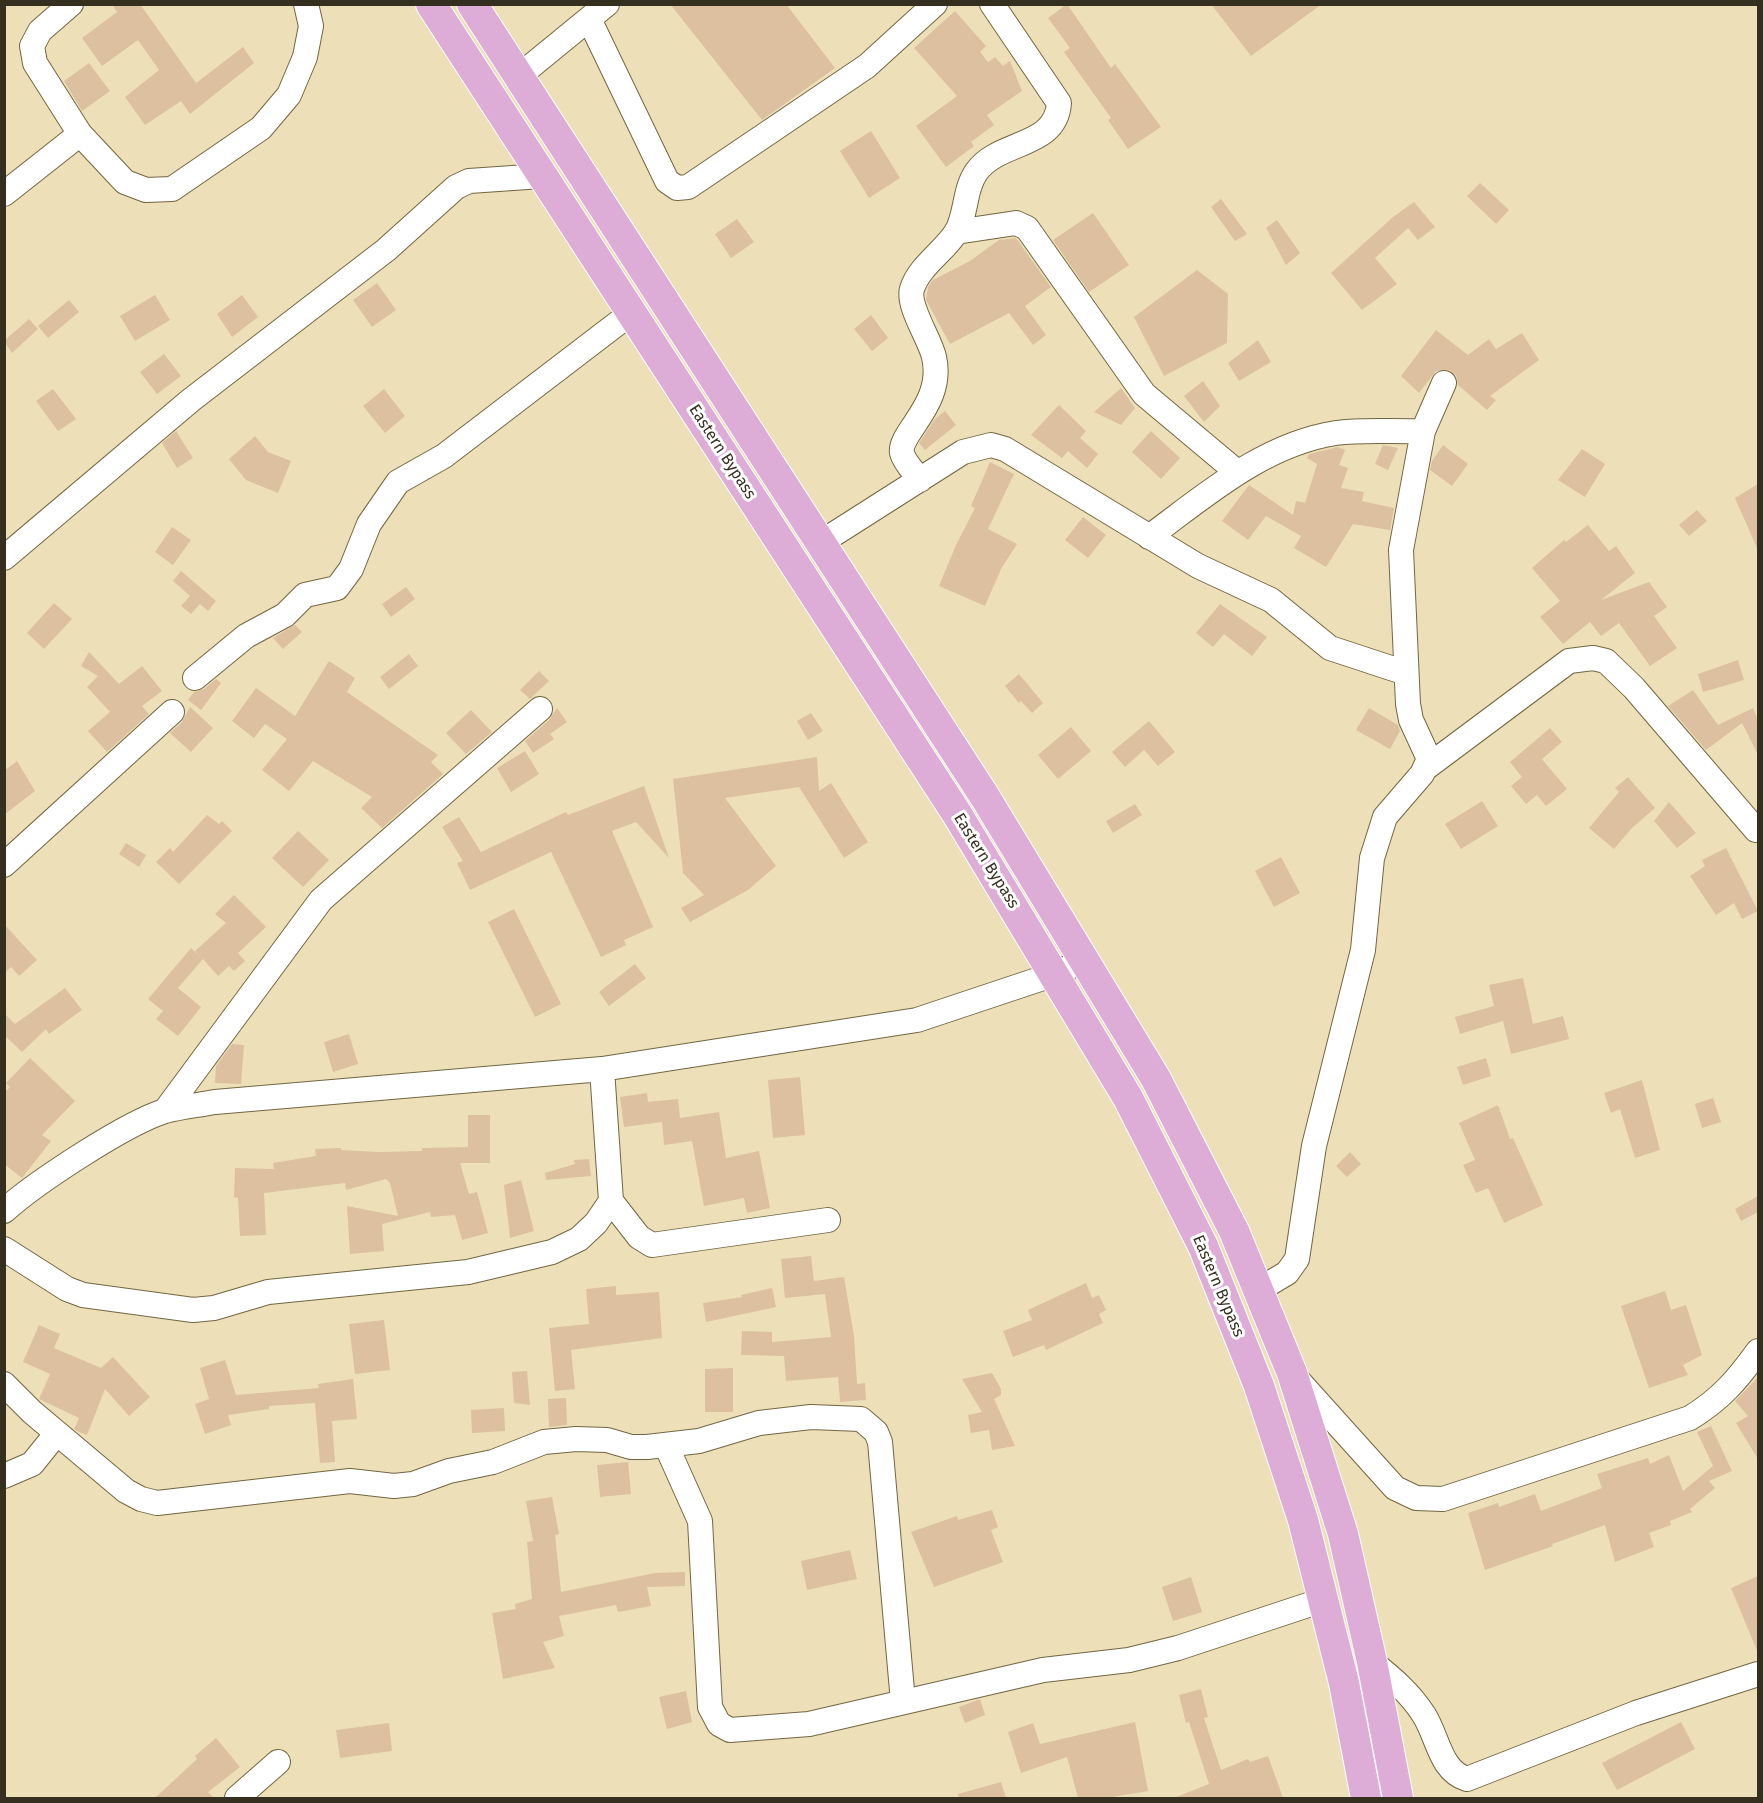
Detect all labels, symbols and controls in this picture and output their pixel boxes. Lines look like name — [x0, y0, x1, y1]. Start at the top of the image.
street label: Eastern Bypass — [684, 401, 760, 503]
street label: Eastern Bypass — [949, 810, 1023, 912]
street label: Eastern Bypass — [1188, 1232, 1248, 1340]

